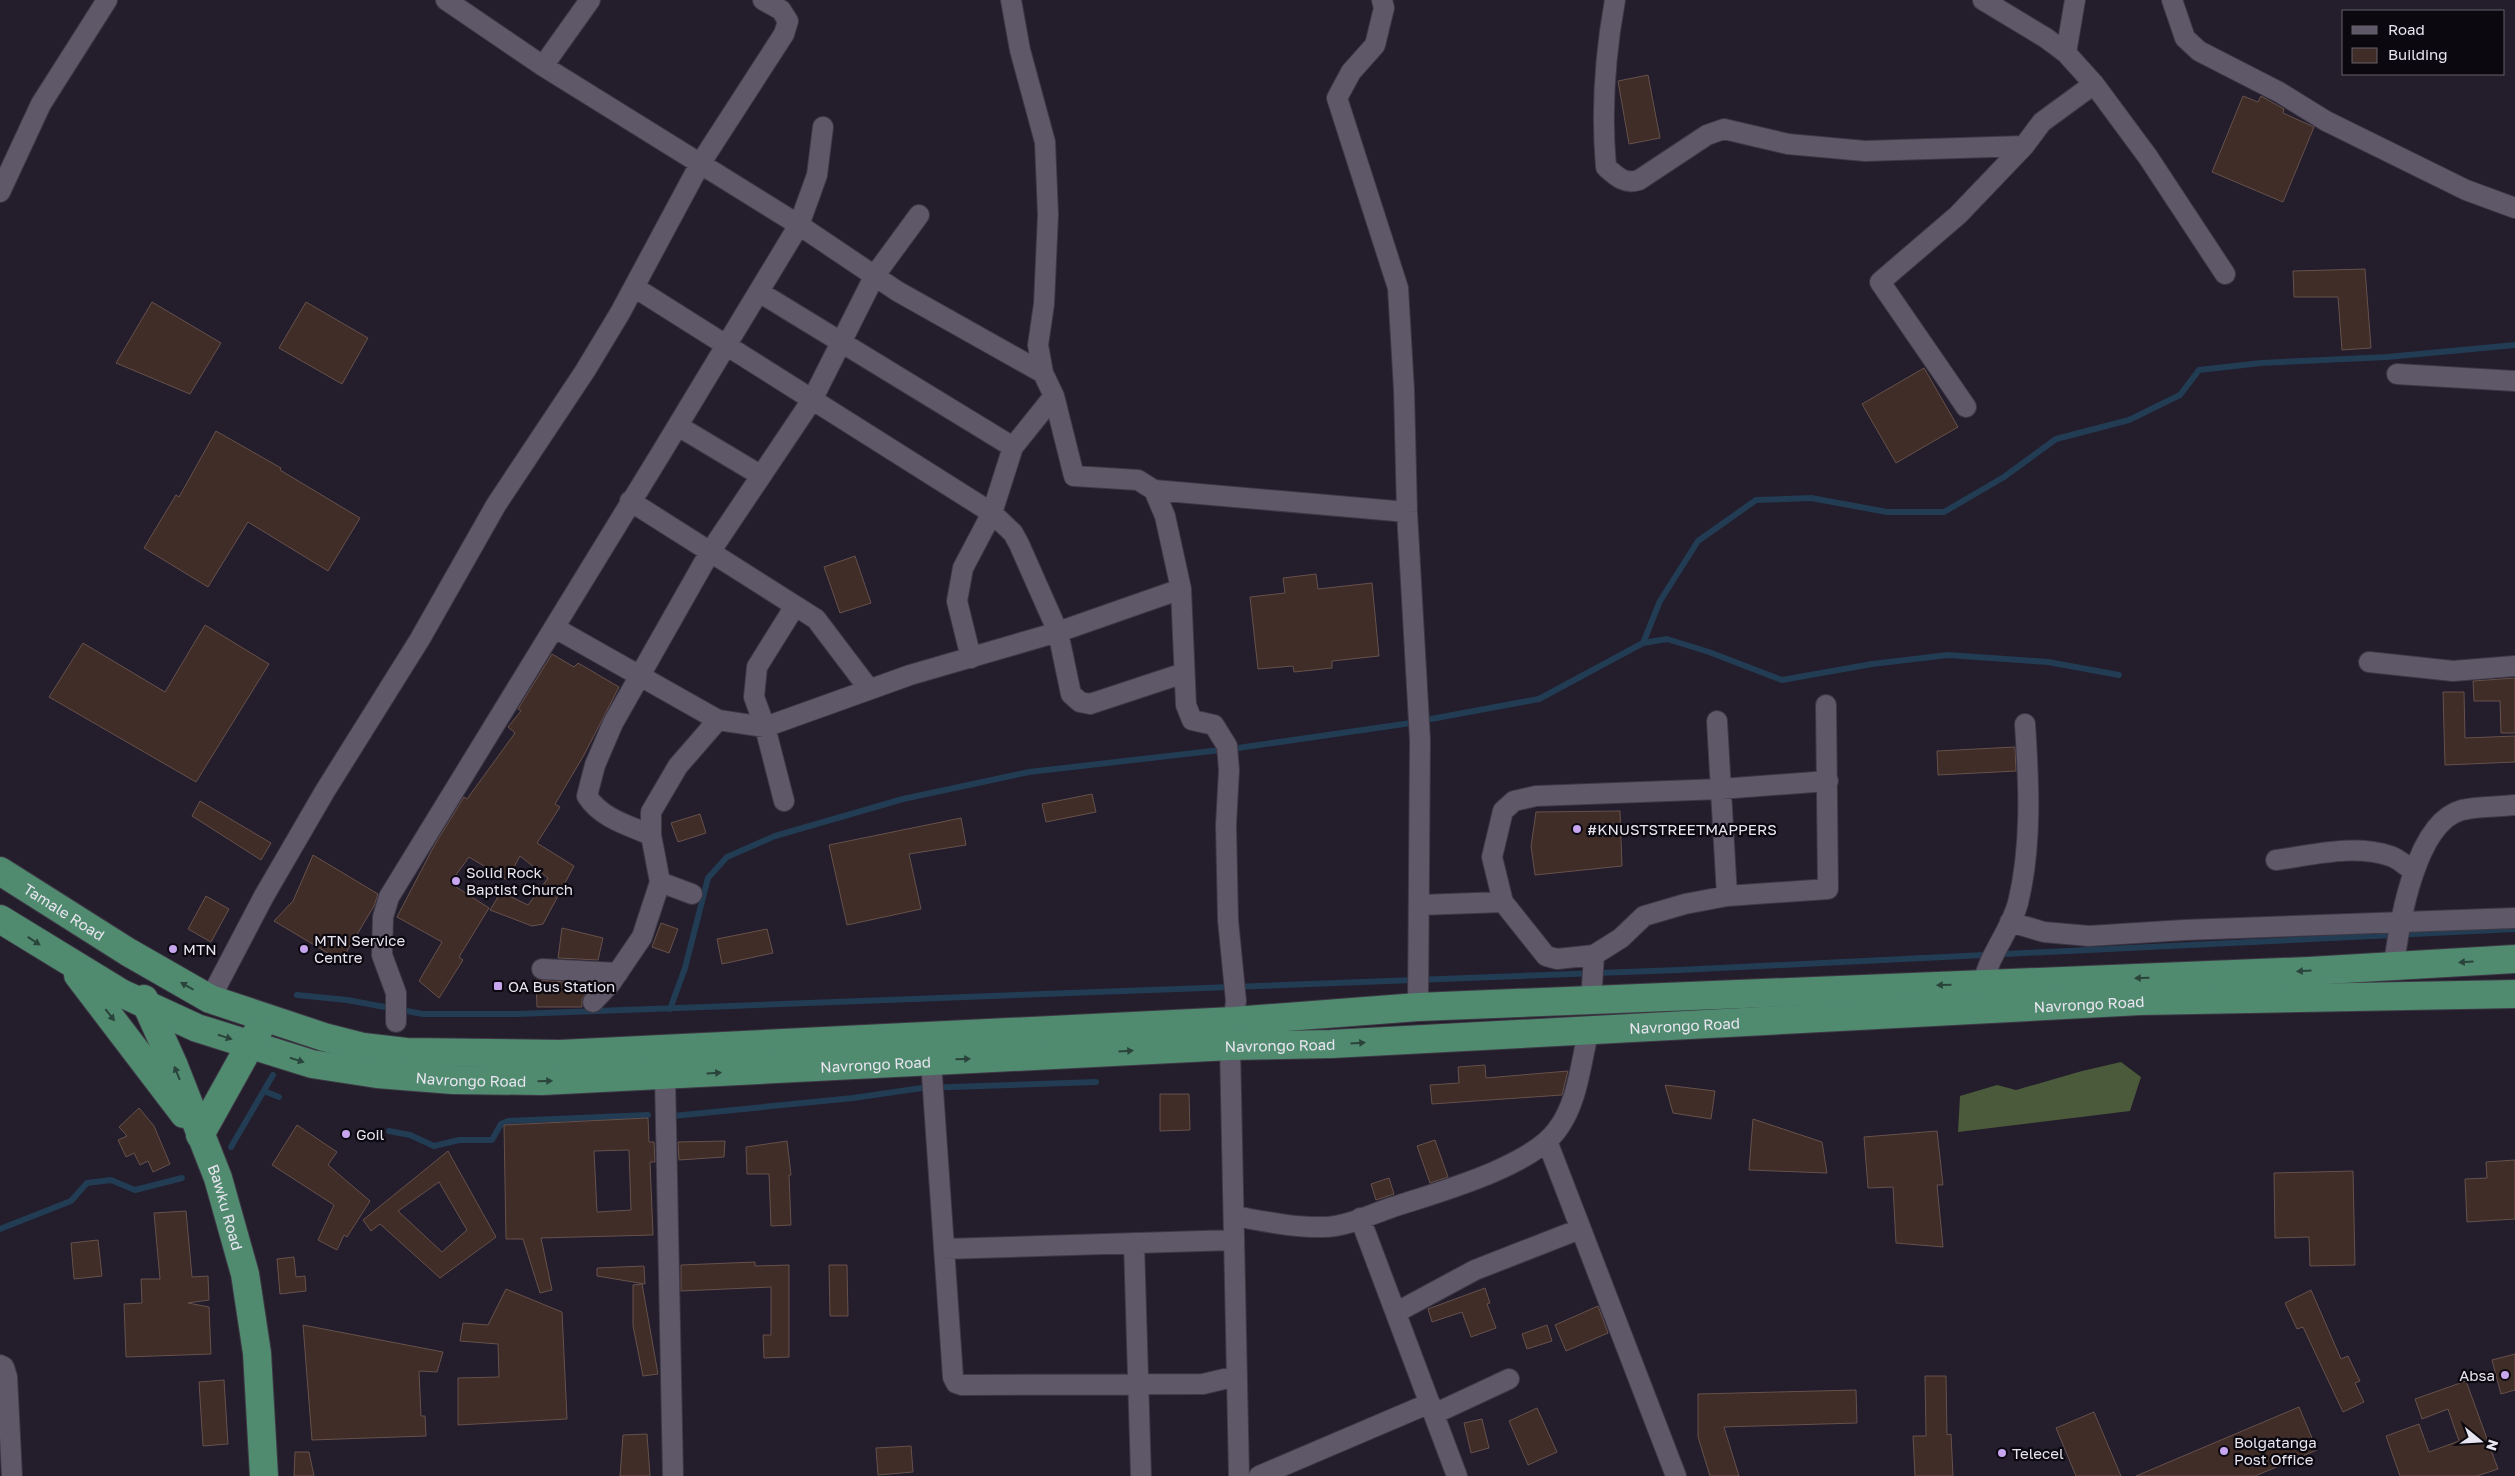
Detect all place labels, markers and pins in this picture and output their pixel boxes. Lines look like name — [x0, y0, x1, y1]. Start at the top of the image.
place label: #KNUSTSTREETMAPPERS — [1587, 820, 1777, 838]
marker: #KNUSTSTREETMAPPERS — [1571, 823, 1583, 835]
place label: Solid Rock Baptist Church — [466, 863, 573, 898]
marker: Solid Rock Baptist Church — [450, 875, 462, 887]
place label: MTN Service Centre — [314, 931, 406, 966]
place label: MTN — [183, 940, 217, 958]
marker: MTN — [167, 943, 179, 955]
marker: MTN Service Centre — [298, 943, 310, 955]
place label: OA Bus Station — [508, 977, 615, 995]
marker: OA Bus Station — [492, 980, 504, 992]
place label: Goil — [356, 1125, 385, 1143]
marker: Goil — [340, 1128, 352, 1140]
place label: Absa — [2459, 1366, 2495, 1384]
marker: Absa — [2499, 1369, 2511, 1381]
place label: Bolgatanga Post Office — [2234, 1433, 2317, 1468]
place label: Telecel — [2012, 1444, 2064, 1462]
marker: Bolgatanga Post Office — [2218, 1445, 2230, 1457]
marker: Telecel — [1996, 1447, 2008, 1459]

